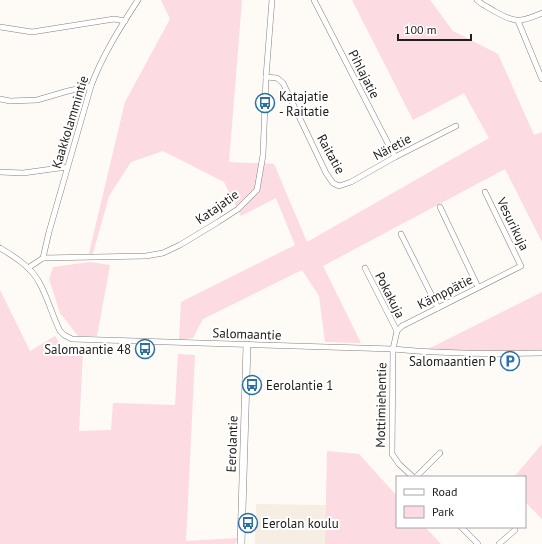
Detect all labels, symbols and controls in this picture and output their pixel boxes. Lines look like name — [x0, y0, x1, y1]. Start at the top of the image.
scale bar — [398, 16, 471, 42]
text: 100 m — [404, 22, 437, 37]
street label: Pihlajatie — [345, 47, 383, 101]
street label: Kaakkolammintie — [48, 74, 92, 170]
place label: Katajatie - Raitatie — [279, 88, 329, 120]
bus stop icon: Katajatie - Raitatie — [254, 92, 276, 114]
street label: Näretie — [370, 130, 414, 164]
street label: Raitatie — [313, 131, 349, 177]
street label: Katajatie — [192, 186, 242, 228]
street label: Vesurikuja — [492, 194, 533, 253]
street label: Pokakuja — [371, 269, 409, 321]
street label: Kämppätie — [414, 271, 476, 313]
street label: Salomaantie — [212, 324, 282, 344]
bus stop icon: Salomaantie 48 — [134, 338, 156, 360]
place label: Salomaantie 48 — [44, 341, 131, 358]
parking icon: Salomaantien P — [499, 350, 521, 372]
place label: Salomaantien P — [409, 353, 496, 370]
street label: Mottimiehentie — [372, 362, 390, 448]
bus stop icon: Eerolantie 1 — [241, 374, 263, 396]
place label: Eerolantie 1 — [266, 377, 333, 394]
street label: Eerolantie — [223, 415, 241, 473]
legend — [396, 476, 526, 528]
text: Road — [432, 484, 457, 499]
text: Park — [432, 504, 454, 519]
bus stop icon: Eerolan koulu — [237, 512, 259, 534]
place label: Eerolan koulu — [262, 515, 339, 532]

